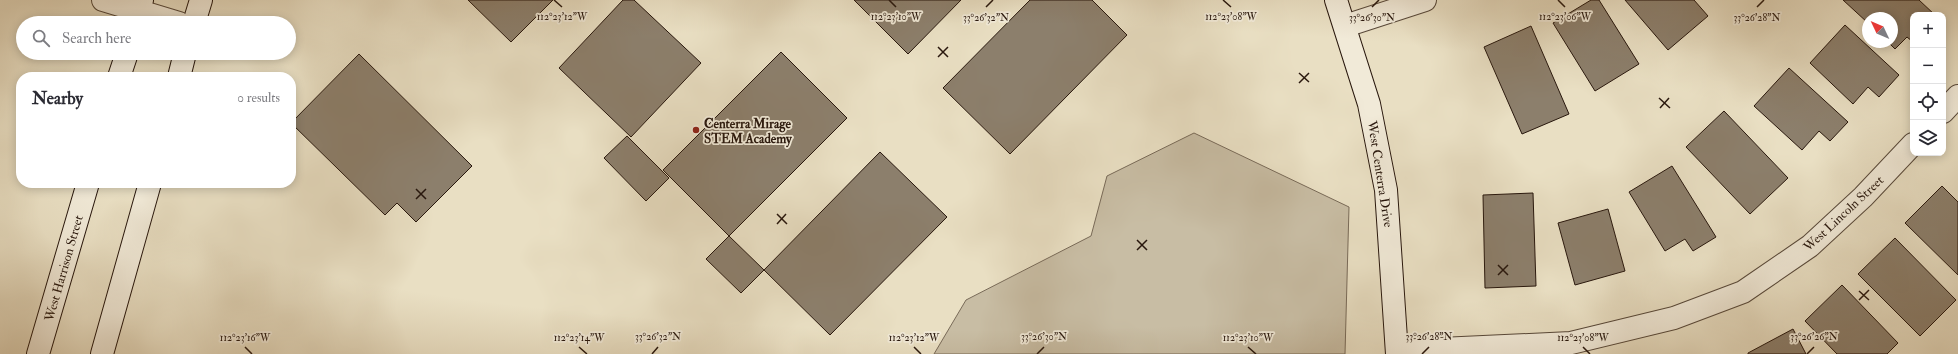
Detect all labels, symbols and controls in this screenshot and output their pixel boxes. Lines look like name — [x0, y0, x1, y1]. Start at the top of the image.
text: 112°23'12"W — [537, 11, 588, 23]
text: 112°23'10"W — [871, 11, 922, 23]
text: 112°23'08"W — [1205, 11, 1258, 23]
text: 112°23'06"W — [1539, 11, 1592, 23]
text: 33°26'32"N — [963, 12, 1009, 24]
text: 33°26'30"N — [1349, 12, 1395, 24]
text: 33°26'28"N — [1734, 12, 1781, 24]
north arrow — [1862, 12, 1898, 48]
map controls — [1910, 12, 1946, 156]
button: + — [1910, 12, 1946, 48]
search box — [16, 16, 296, 60]
icon: search — [30, 27, 52, 49]
text: Search here — [62, 29, 131, 48]
button: − — [1910, 48, 1946, 84]
button: locate — [1910, 84, 1946, 120]
text: Nearby — [32, 88, 83, 109]
text: 0 results — [237, 90, 280, 106]
place label: Centerra Mirage STEM Academy — [704, 116, 793, 148]
street label: West Centerra Drive — [1364, 119, 1396, 229]
button: layers — [1910, 120, 1946, 156]
marker: Centerra Mirage STEM Academy — [691, 125, 701, 135]
street label: West Lincoln Street — [1799, 172, 1887, 256]
street label: West Harrison Street — [41, 213, 87, 324]
text: 33°26'32"N — [635, 331, 681, 343]
text: 33°26'30"N — [1021, 331, 1067, 343]
text: 33°26'28"N — [1406, 331, 1453, 343]
text: 33°26'26"N — [1790, 331, 1838, 343]
text: 112°23'16"W — [220, 332, 271, 344]
text: 112°23'14"W — [554, 332, 605, 344]
text: 112°23'12"W — [889, 332, 940, 344]
text: 112°23'10"W — [1223, 332, 1274, 344]
text: 112°23'08"W — [1557, 332, 1610, 344]

